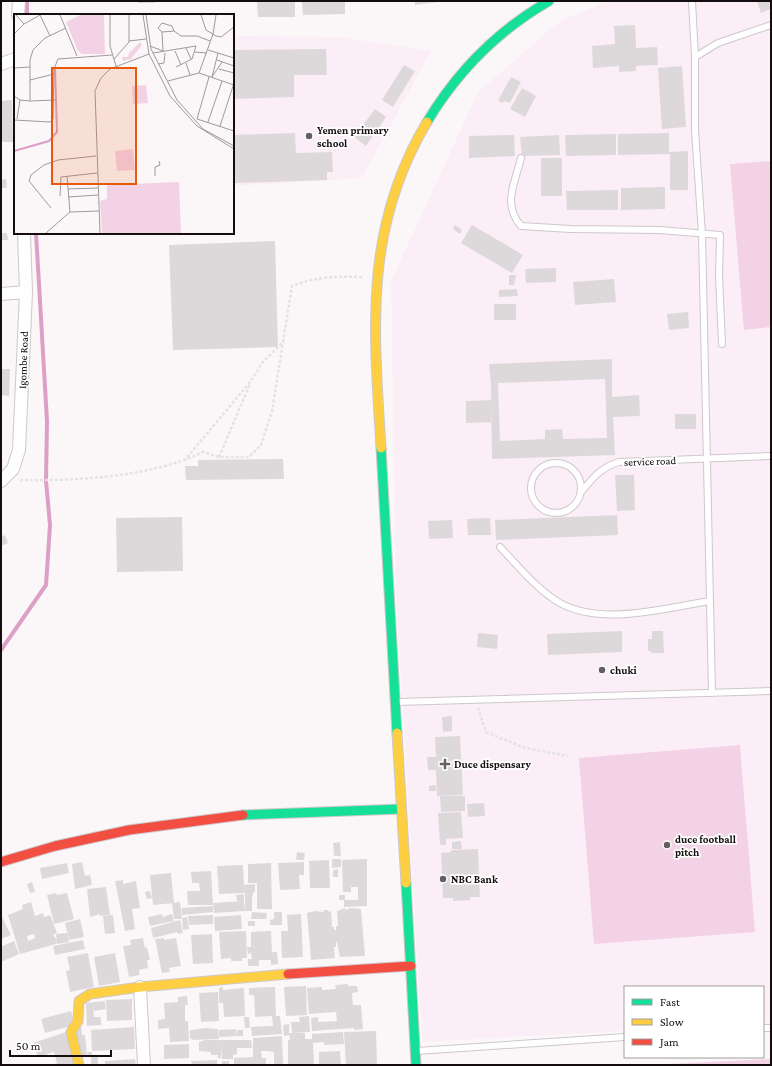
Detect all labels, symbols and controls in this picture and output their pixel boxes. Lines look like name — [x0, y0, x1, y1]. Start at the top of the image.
inset map — [14, 14, 234, 234]
place label: Yemen primary school — [317, 124, 389, 149]
marker: Yemen primary school — [304, 131, 314, 141]
street label: Igombe Road — [16, 331, 31, 389]
street label: service road — [624, 454, 677, 468]
place label: chuki — [610, 664, 637, 676]
marker: chuki — [597, 665, 607, 675]
marker: Duce dispensary — [439, 758, 451, 770]
place label: Duce dispensary — [454, 758, 531, 770]
place label: duce football pitch — [675, 833, 737, 858]
marker: duce football pitch — [662, 840, 672, 850]
place label: NBC Bank — [451, 873, 499, 885]
marker: NBC Bank — [438, 874, 448, 884]
legend — [624, 986, 764, 1058]
text: Fast — [660, 995, 681, 1009]
text: Slow — [660, 1015, 684, 1029]
scale bar — [10, 1032, 111, 1058]
text: Jam — [659, 1035, 679, 1049]
text: 50 m — [16, 1039, 41, 1053]

